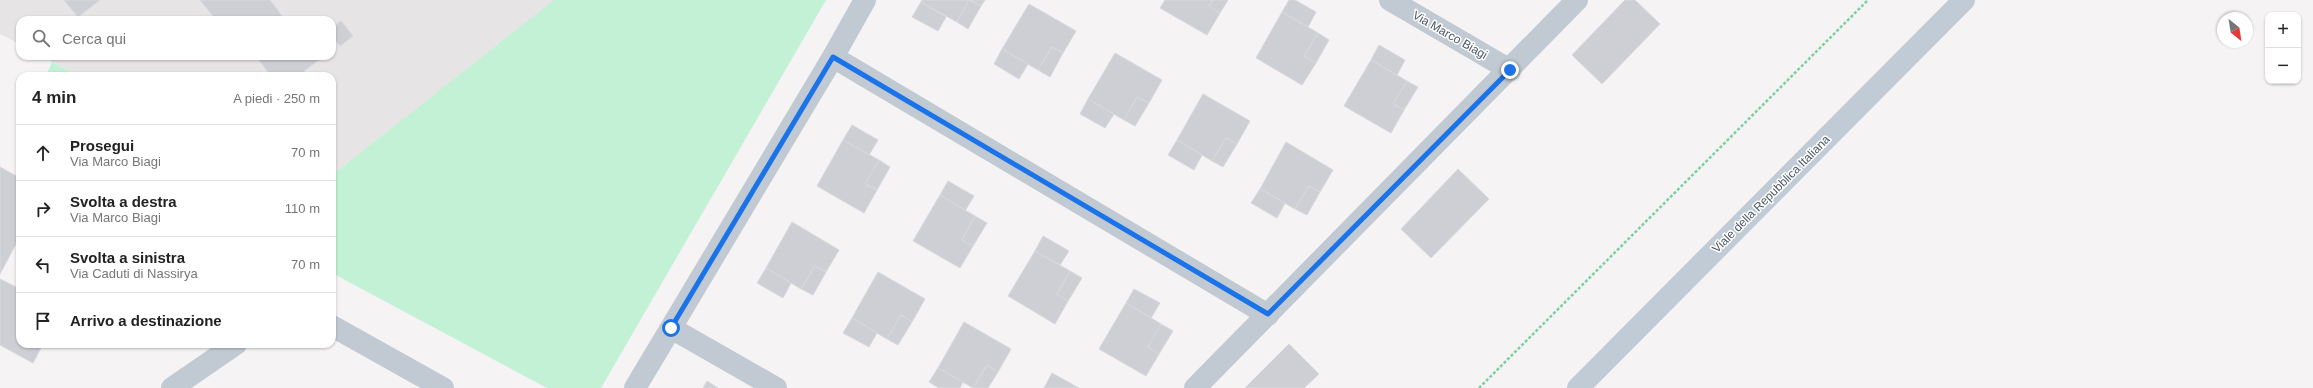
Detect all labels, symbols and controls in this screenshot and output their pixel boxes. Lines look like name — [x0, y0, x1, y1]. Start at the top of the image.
street label: Via Marco Biagi — [1410, 8, 1490, 62]
north arrow — [2217, 12, 2253, 48]
map controls — [2265, 12, 2301, 84]
button: + — [2265, 12, 2301, 48]
search box — [16, 16, 336, 60]
icon: search — [30, 27, 52, 49]
text: Cerca qui — [62, 30, 126, 47]
button: − — [2265, 48, 2301, 84]
route end — [1501, 61, 1519, 79]
text: 4 min — [32, 88, 76, 107]
text: A piedi · 250 m — [233, 91, 320, 106]
street label: Viale della Repubblica Italiana — [1709, 132, 1833, 256]
text: Prosegui — [70, 137, 134, 154]
icon: ahead — [32, 142, 54, 164]
text: 70 m — [291, 145, 320, 160]
text: Via Marco Biagi — [70, 154, 161, 169]
text: Svolta a destra — [70, 193, 177, 210]
icon: right — [32, 198, 54, 220]
text: 110 m — [285, 201, 320, 216]
text: Via Marco Biagi — [70, 210, 161, 225]
text: Svolta a sinistra — [70, 249, 185, 266]
icon: left — [32, 254, 54, 276]
text: 70 m — [291, 257, 320, 272]
text: Via Caduti di Nassirya — [70, 266, 198, 281]
icon: arrive — [32, 310, 54, 332]
text: Arrivo a destinazione — [70, 312, 222, 329]
route start — [662, 319, 680, 337]

